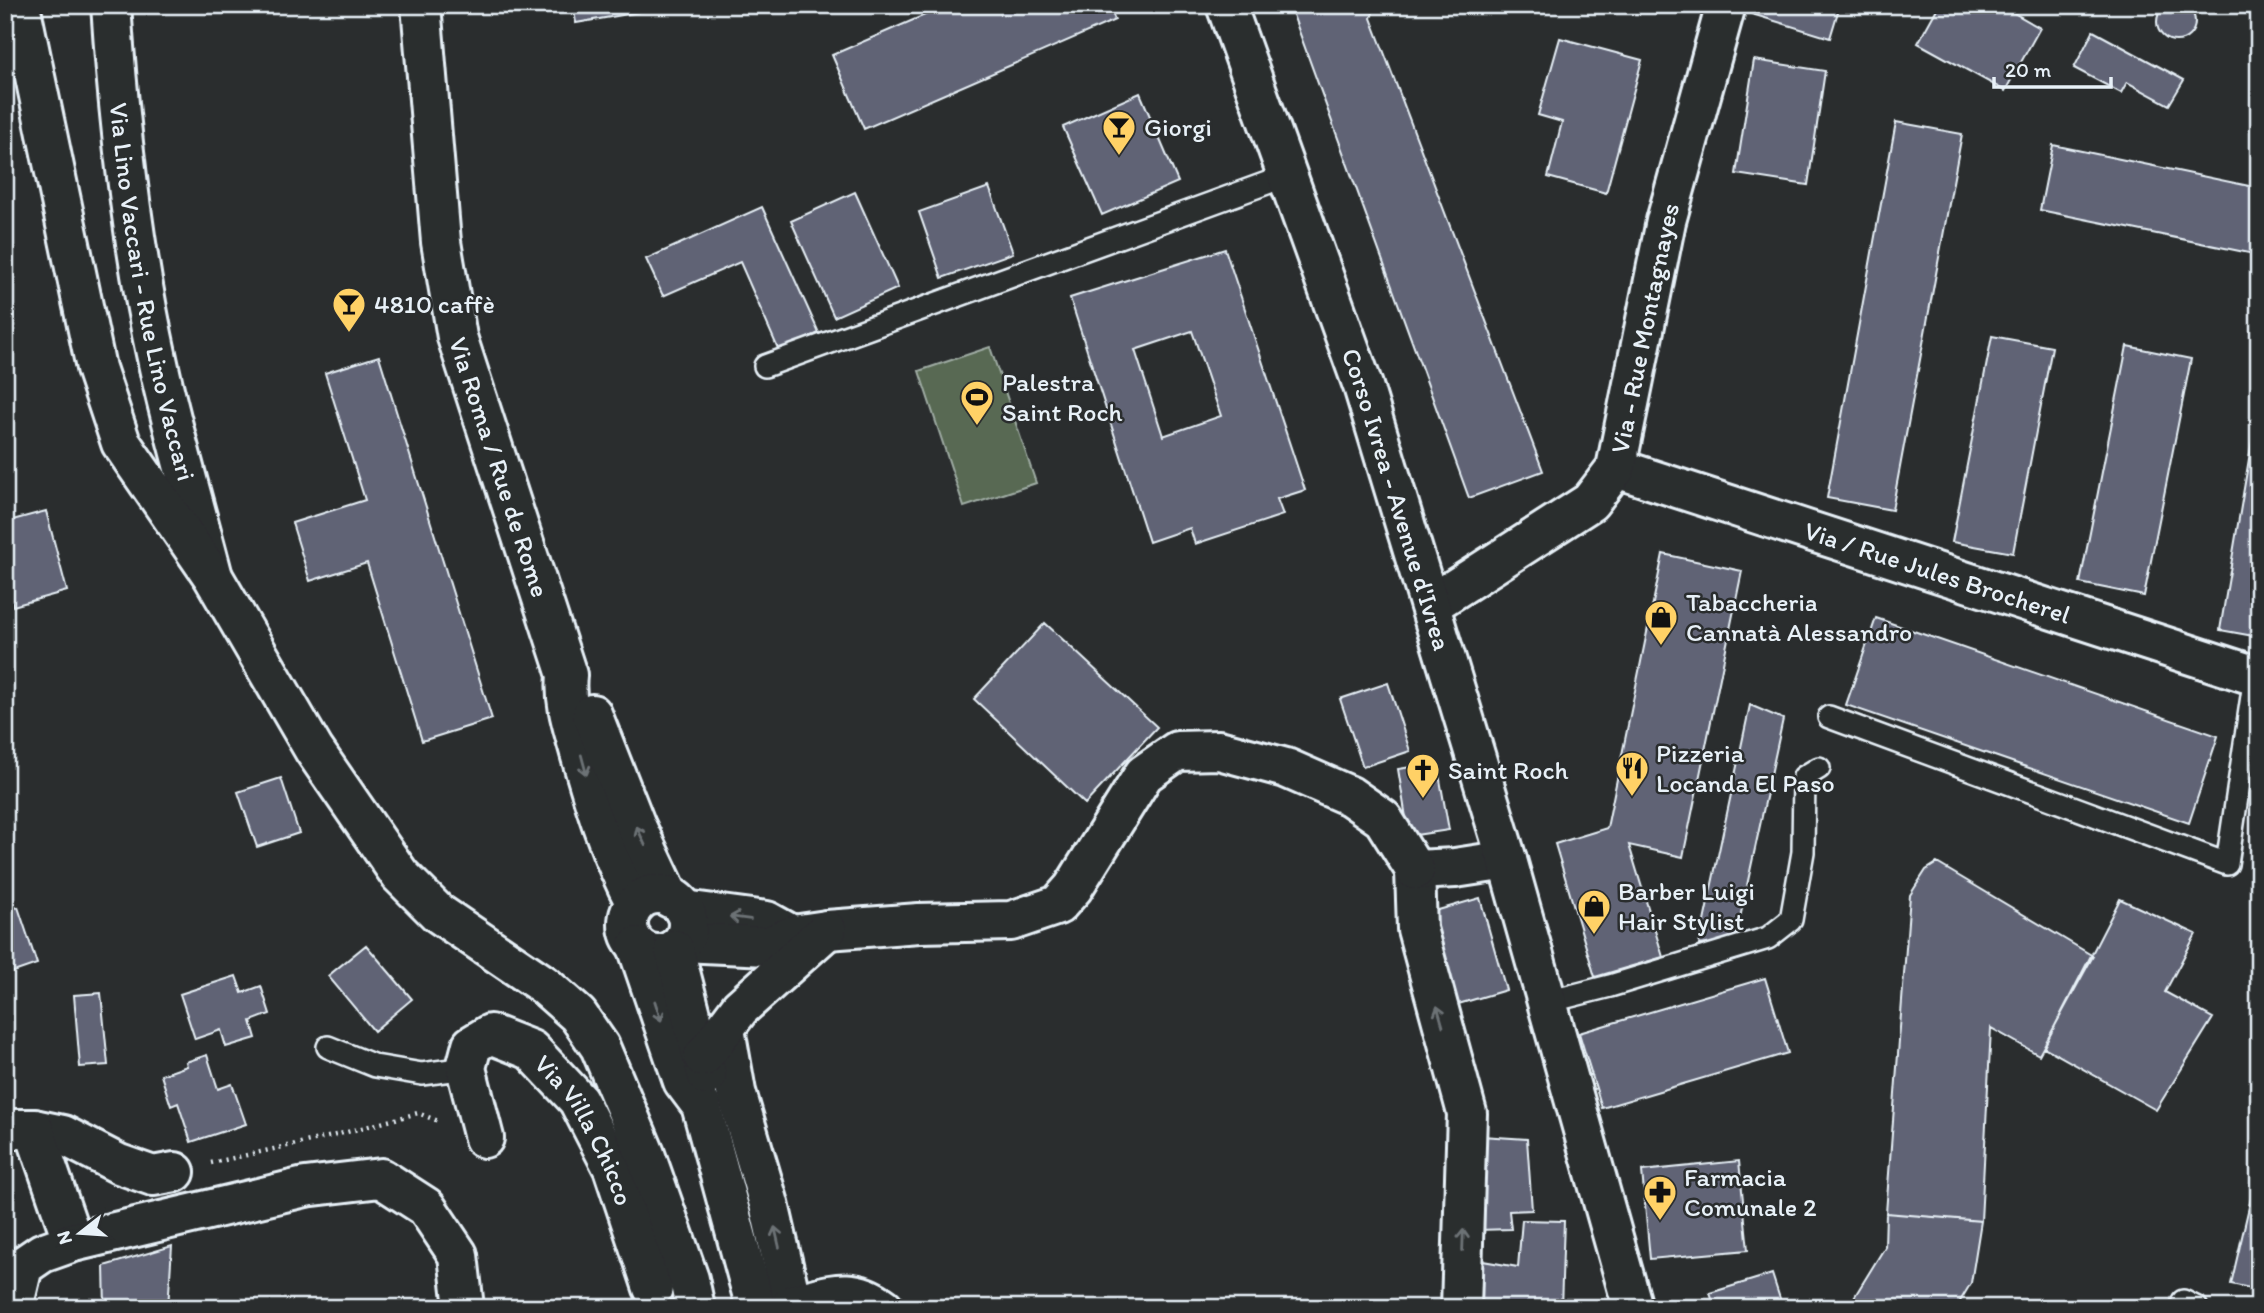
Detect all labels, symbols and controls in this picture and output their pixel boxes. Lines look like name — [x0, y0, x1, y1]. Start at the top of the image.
scale bar — [1994, 46, 2112, 90]
text: 20 m — [2005, 57, 2052, 82]
street label: Via Lino Vaccari - Rue Lino Vaccari — [103, 101, 203, 484]
bar icon: Giorgi — [1100, 108, 1138, 157]
place label: Giorgi — [1144, 111, 1212, 143]
street label: Via - Rue Montagnayes — [1603, 199, 1686, 456]
bar icon: 4810 caffè — [330, 285, 368, 334]
place label: 4810 caffè — [374, 288, 495, 320]
street label: Via Roma / Rue de Rome — [442, 333, 557, 601]
street label: Corso Ivrea - Avenue d'Ivrea — [1335, 344, 1458, 654]
place label: Palestra Saint Roch — [1002, 366, 1123, 428]
sports icon: Palestra Saint Roch — [958, 378, 996, 427]
street label: Via / Rue Jules Brocherel — [1800, 514, 2075, 631]
place label: Tabaccheria Cannatà Alessandro — [1686, 586, 1912, 648]
shop icon: Tabaccheria Cannatà Alessandro — [1642, 598, 1680, 647]
place label: Pizzeria Locanda El Paso — [1656, 737, 1835, 799]
restaurant icon: Pizzeria Locanda El Paso — [1613, 749, 1651, 798]
church icon: Saint Roch — [1404, 751, 1442, 800]
one-way arrow — [578, 754, 591, 776]
place label: Saint Roch — [1448, 754, 1569, 786]
one-way arrow — [634, 826, 647, 847]
place label: Barber Luigi Hair Stylist — [1618, 875, 1755, 937]
shop icon: Barber Luigi Hair Stylist — [1575, 887, 1613, 936]
one-way arrow — [729, 911, 752, 924]
one-way arrow — [653, 1000, 665, 1022]
one-way arrow — [1433, 1005, 1446, 1028]
street label: Via Villa Chicco — [528, 1048, 640, 1209]
place label: Farmacia Comunale 2 — [1684, 1161, 1817, 1223]
pharmacy icon: Farmacia Comunale 2 — [1641, 1173, 1679, 1222]
north arrow — [46, 1198, 116, 1268]
one-way arrow — [770, 1226, 783, 1249]
text: N — [51, 1228, 77, 1247]
one-way arrow — [1457, 1228, 1470, 1251]

